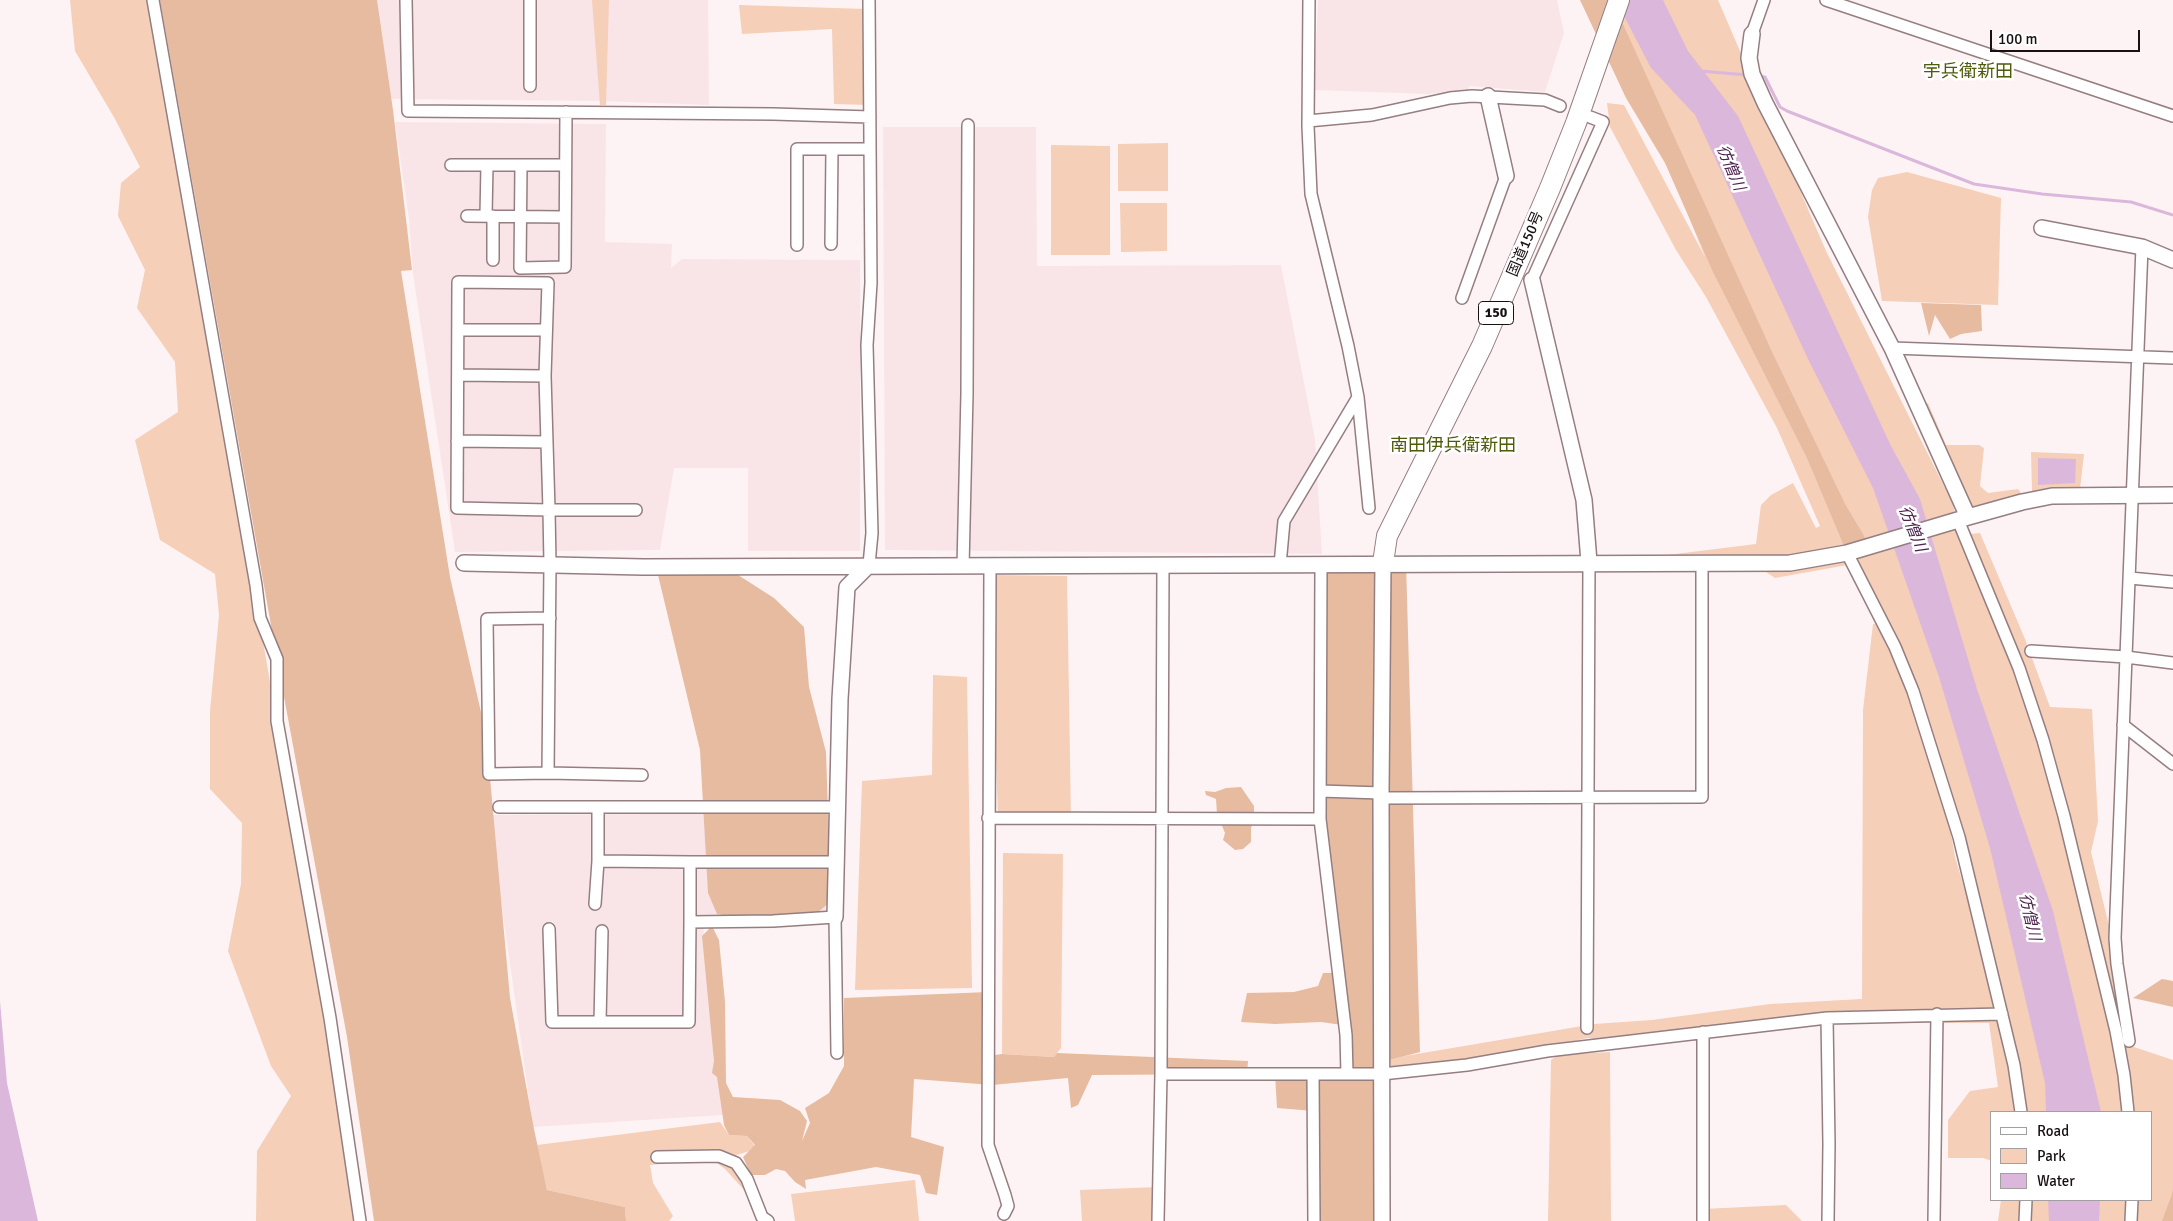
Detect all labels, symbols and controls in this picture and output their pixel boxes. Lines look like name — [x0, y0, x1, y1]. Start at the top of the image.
scale bar — [1993, 20, 2143, 52]
text: 100 m — [1998, 30, 2038, 48]
district label: 宇兵衛新田 — [1923, 61, 2013, 83]
water label: 彷僧川 — [1712, 142, 1748, 194]
street label: 国道150号 — [1504, 209, 1548, 279]
road number: 150 — [1478, 302, 1514, 324]
district label: 南田伊兵衛新田 — [1390, 435, 1516, 457]
water label: 彷僧川 — [1894, 503, 1930, 555]
water label: 彷僧川 — [2014, 891, 2044, 943]
legend — [1990, 1111, 2153, 1201]
text: Road — [2037, 1122, 2069, 1140]
text: Park — [2037, 1147, 2066, 1165]
text: Water — [2037, 1172, 2075, 1190]

